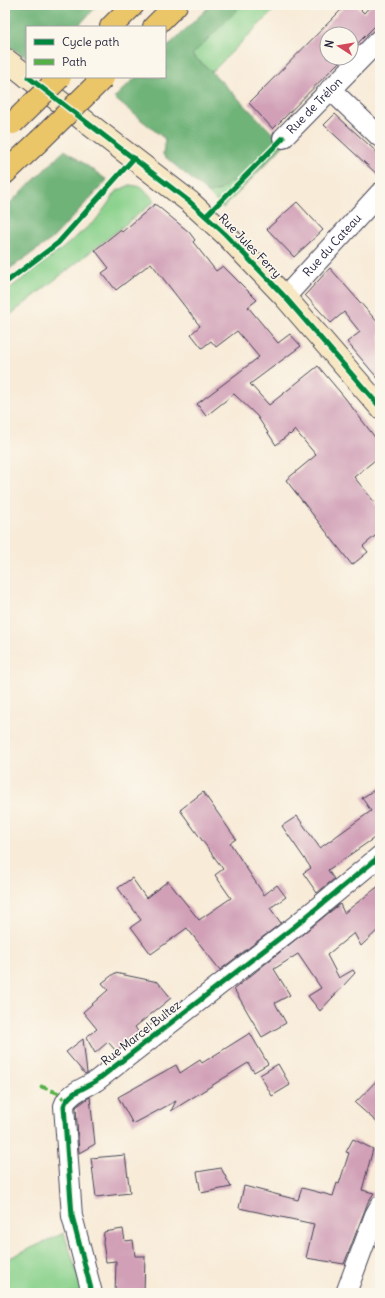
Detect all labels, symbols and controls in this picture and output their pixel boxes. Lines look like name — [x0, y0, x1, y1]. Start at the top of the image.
legend — [26, 26, 166, 78]
north arrow — [319, 26, 359, 66]
text: Cycle path — [62, 34, 119, 49]
text: N — [322, 39, 337, 49]
text: Path — [62, 54, 87, 69]
street label: Rue de Trélon — [283, 74, 345, 137]
street label: Rue Jules Ferry — [216, 210, 285, 281]
street label: Rue du Cateau — [299, 211, 364, 279]
street label: Rue Marcel Bultez — [98, 997, 184, 1068]

